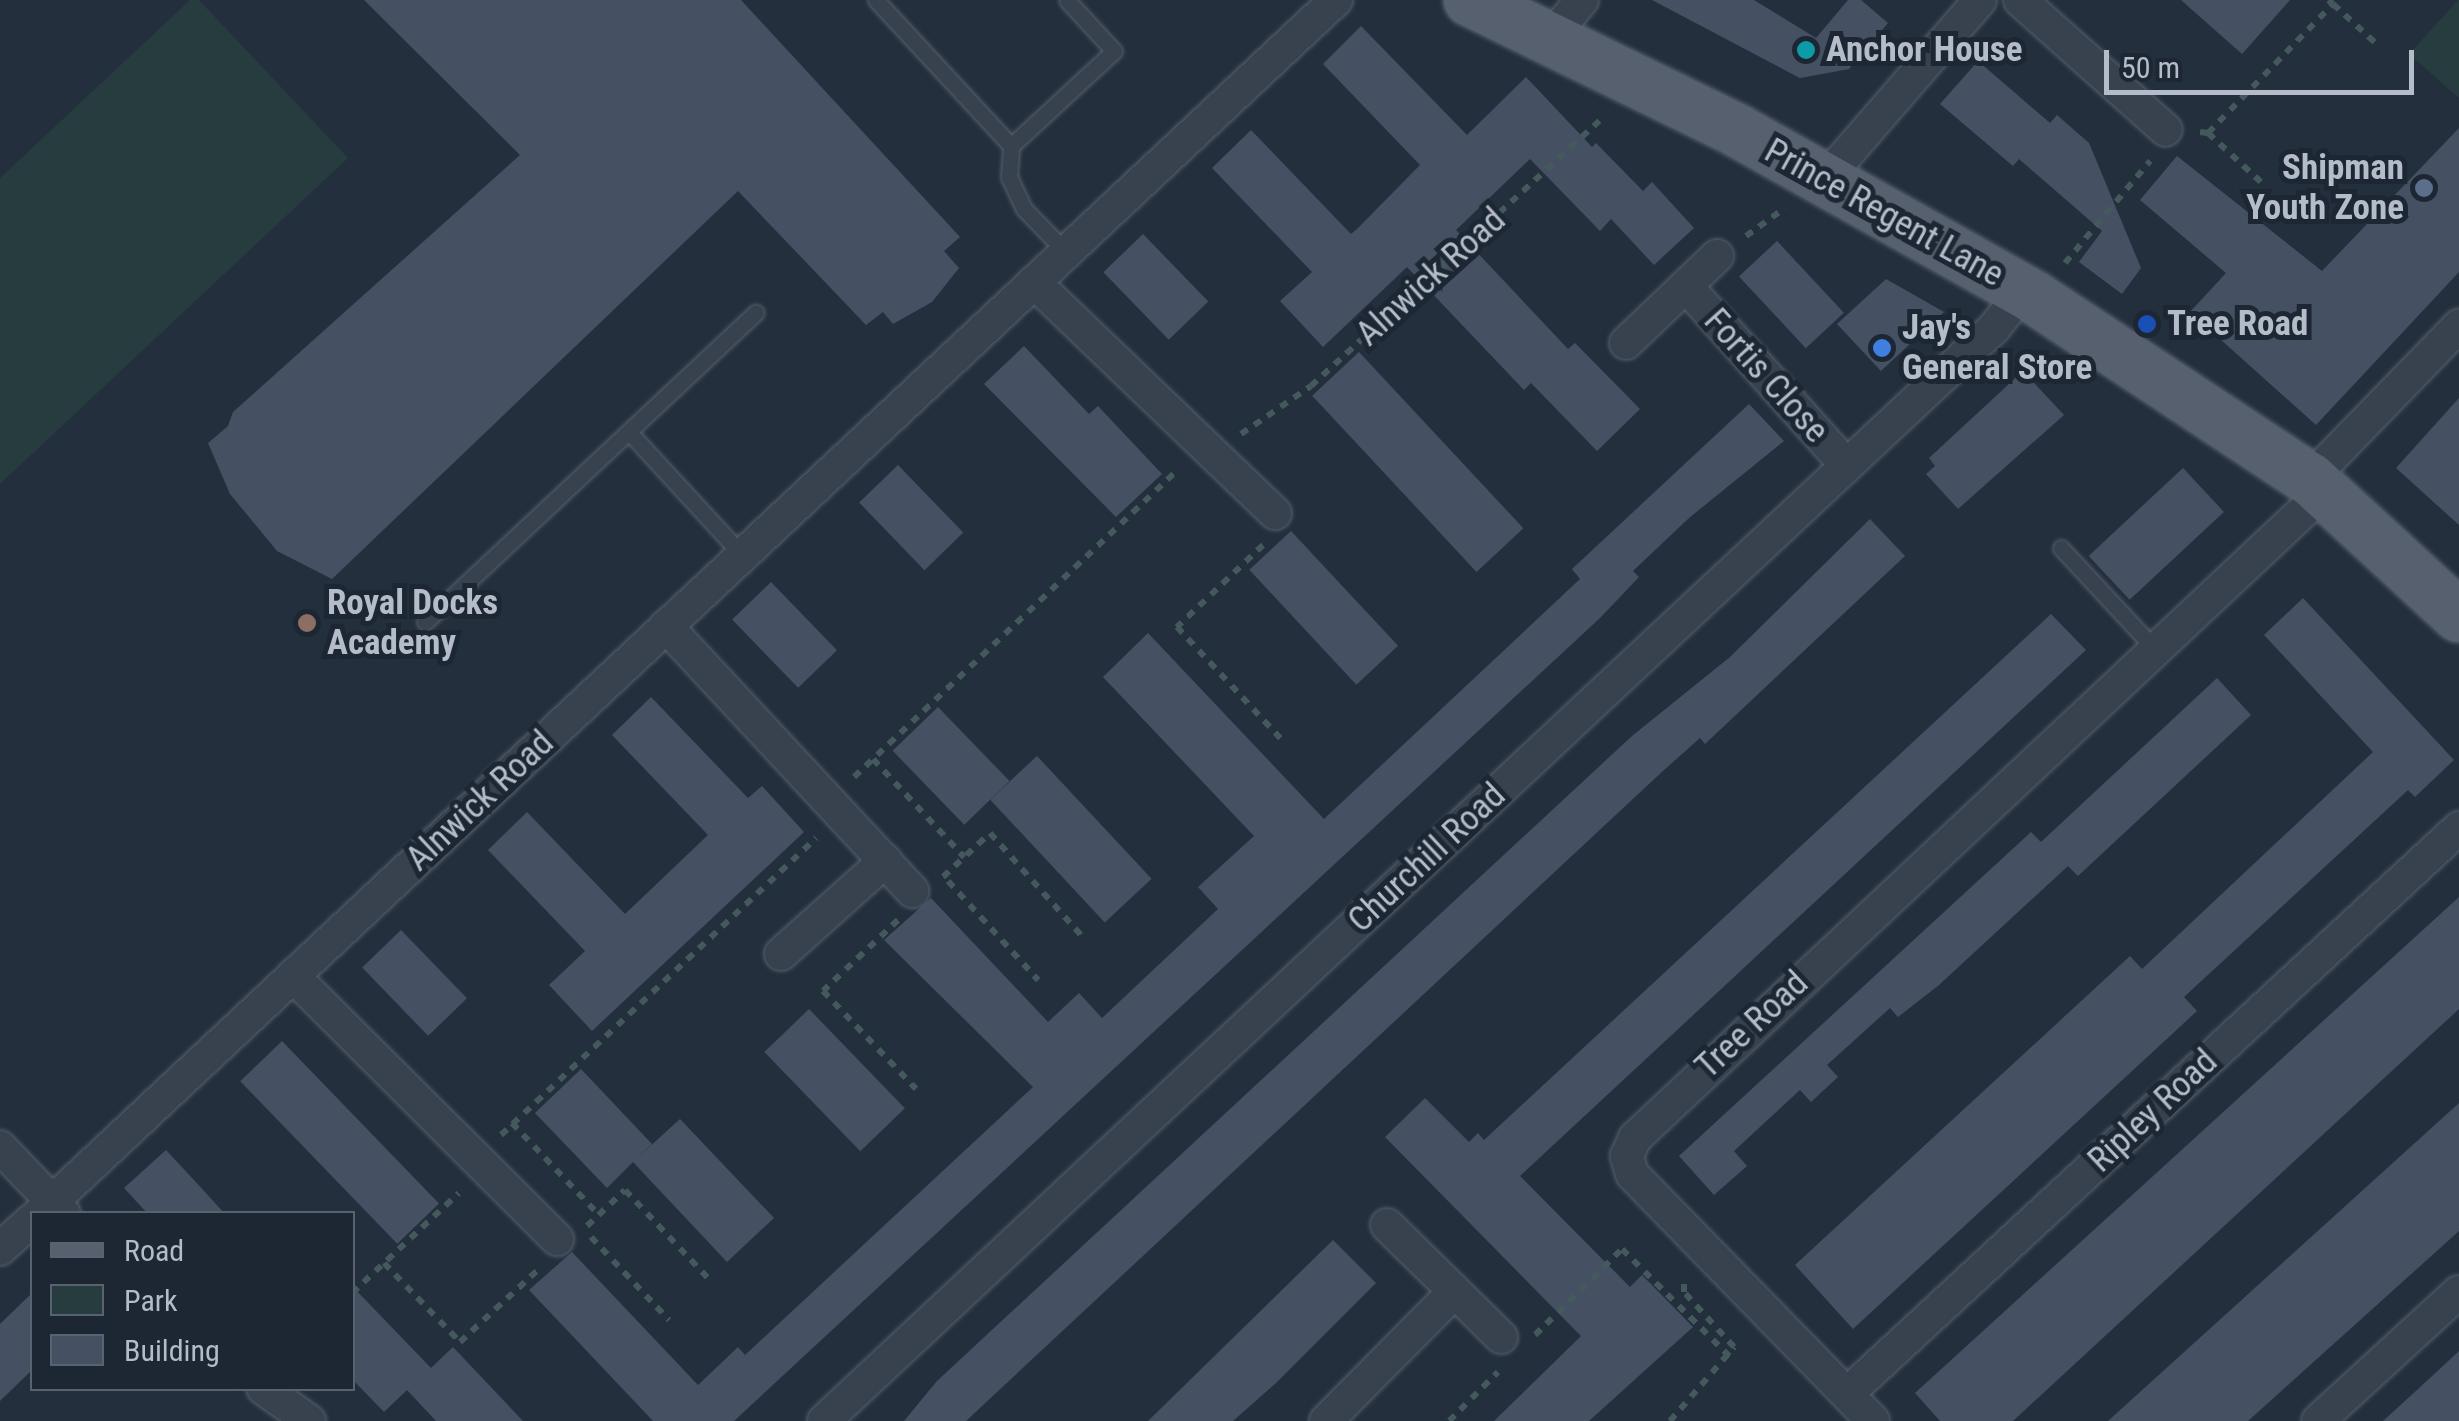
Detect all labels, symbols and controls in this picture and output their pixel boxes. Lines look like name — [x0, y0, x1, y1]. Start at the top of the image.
place label: Anchor House — [1826, 29, 2022, 71]
scale bar — [2109, 30, 2419, 92]
marker: Anchor House — [1795, 39, 1817, 61]
text: 50 m — [2121, 50, 2180, 85]
street label: Prince Regent Lane — [1757, 130, 2011, 296]
place label: Shipman Youth Zone — [2246, 147, 2404, 229]
marker: Shipman Youth Zone — [2413, 177, 2435, 199]
street label: Alnwick Road — [1348, 199, 1514, 355]
street label: Fortis Close — [1695, 300, 1837, 452]
place label: Tree Road — [2167, 303, 2308, 345]
place label: Jay's General Store — [1902, 307, 2092, 389]
marker: Tree Road — [2136, 313, 2158, 335]
marker: Jay's General Store — [1871, 337, 1893, 359]
place label: Royal Docks Academy — [327, 582, 498, 664]
marker: Royal Docks Academy — [296, 612, 318, 634]
street label: Alnwick Road — [398, 722, 562, 880]
street label: Churchill Road — [1340, 775, 1514, 941]
street label: Tree Road — [1687, 962, 1817, 1088]
street label: Ripley Road — [2080, 1041, 2226, 1181]
legend — [30, 1211, 355, 1391]
text: Road — [124, 1233, 184, 1268]
text: Park — [124, 1283, 178, 1318]
text: Building — [124, 1333, 220, 1368]

